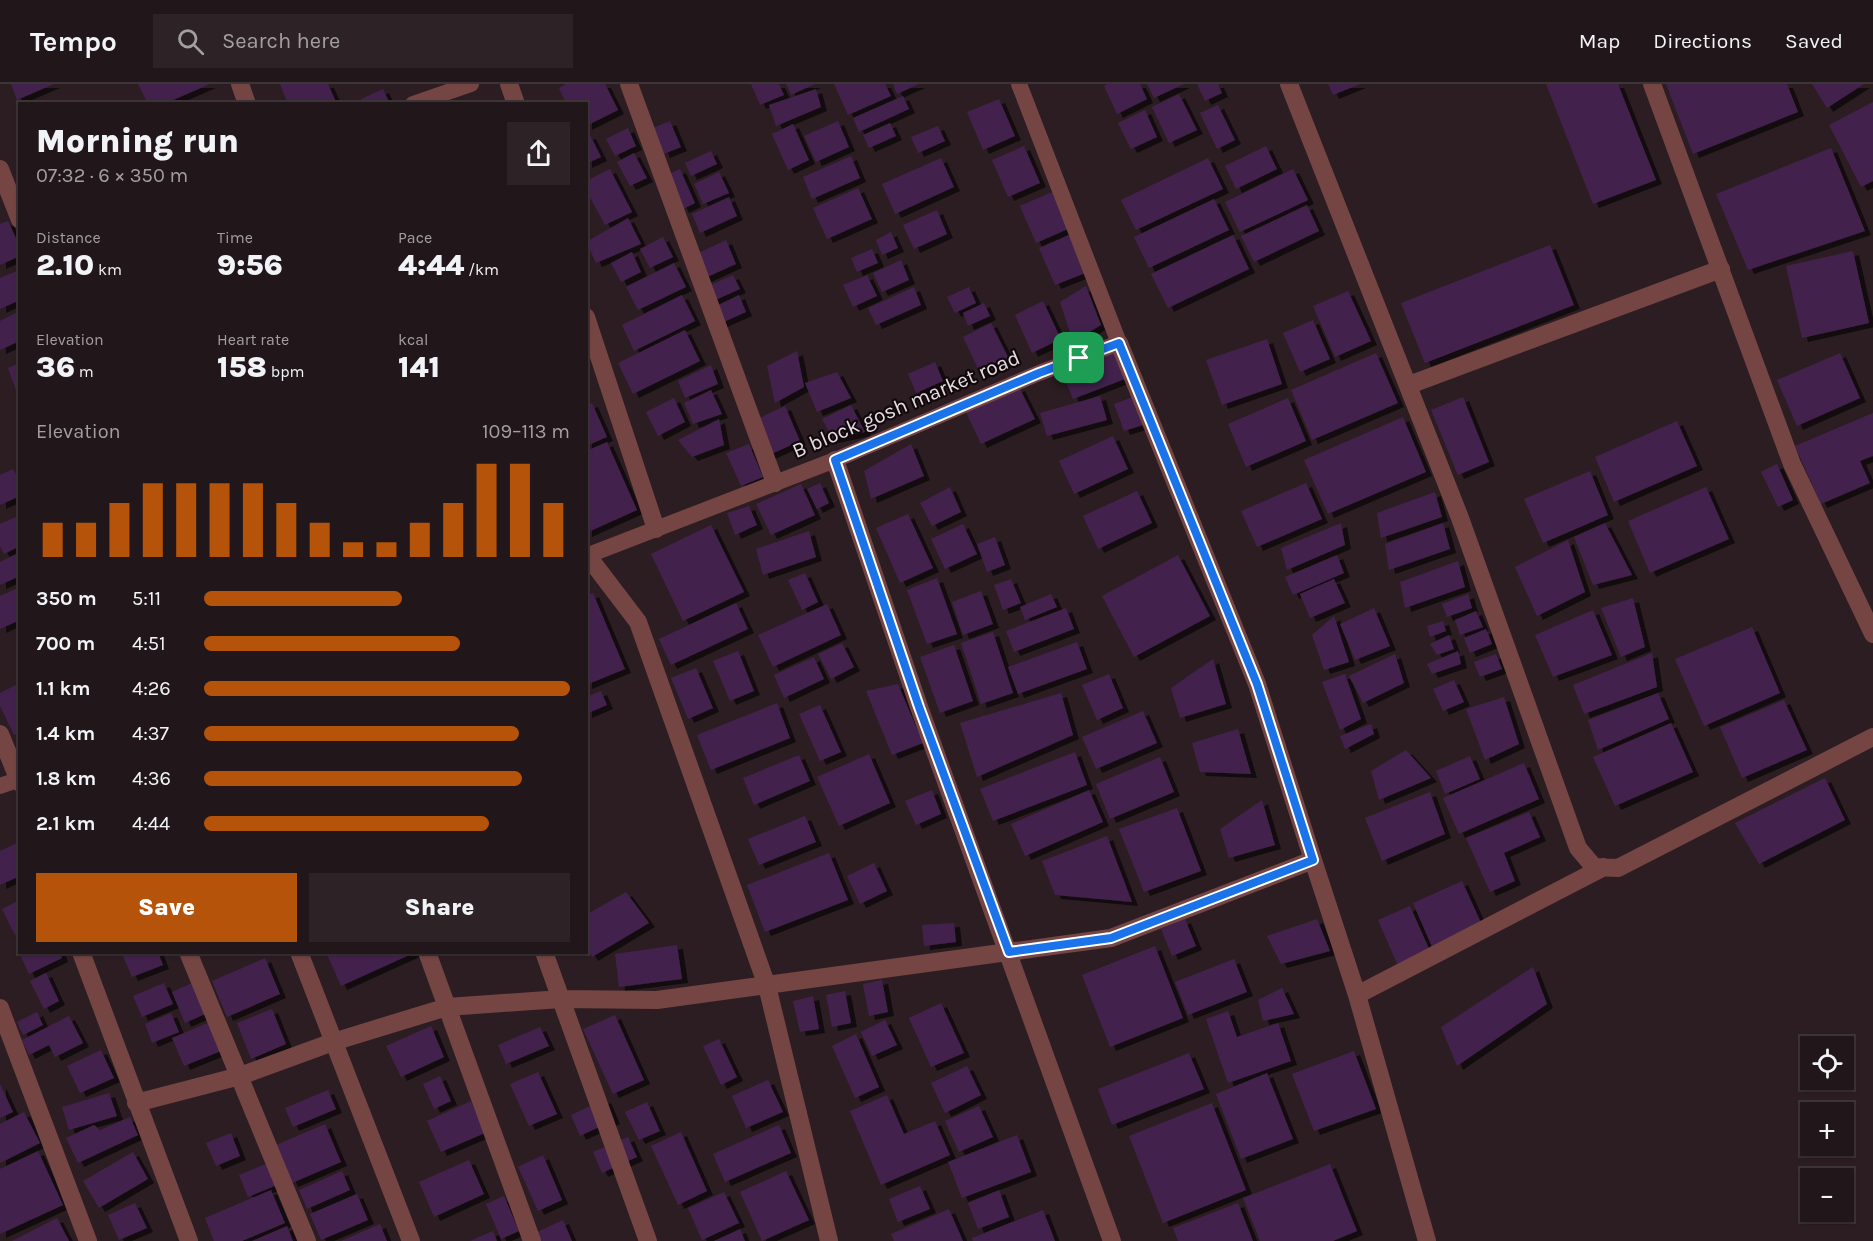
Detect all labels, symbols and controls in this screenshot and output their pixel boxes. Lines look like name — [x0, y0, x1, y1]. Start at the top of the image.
search box — [153, 14, 573, 68]
text: Tempo — [30, 25, 117, 58]
icon: search — [174, 25, 207, 58]
text: Search here — [222, 28, 340, 54]
text: Map — [1579, 29, 1620, 53]
text: Directions — [1653, 29, 1752, 53]
text: Saved — [1785, 29, 1843, 53]
text: Morning run — [36, 122, 239, 160]
button: share — [507, 122, 570, 185]
text: 07:32 · 6 × 350 m — [36, 164, 188, 187]
text: Distance — [36, 228, 101, 247]
text: Time — [217, 228, 253, 247]
text: Pace — [398, 228, 432, 247]
text: 2.10 — [36, 247, 94, 283]
text: 9:56 — [217, 247, 283, 283]
text: 4:44 — [398, 247, 464, 283]
text: km — [94, 260, 122, 279]
text: /km — [464, 260, 499, 279]
text: Elevation — [36, 330, 104, 349]
text: Heart rate — [217, 330, 289, 349]
text: kcal — [398, 330, 429, 349]
pin — [1053, 332, 1104, 383]
icon: arrive — [1062, 341, 1095, 374]
street label: B block gosh market road — [789, 345, 1023, 463]
text: 36 — [36, 349, 75, 385]
text: 158 — [217, 349, 267, 385]
text: 141 — [398, 349, 440, 385]
text: m — [75, 362, 94, 381]
text: bpm — [267, 362, 305, 381]
text: Elevation — [36, 420, 121, 443]
text: 109–113 m — [482, 420, 570, 443]
text: 350 m — [36, 587, 97, 610]
text: 5:11 — [132, 587, 161, 610]
text: 700 m — [36, 632, 95, 655]
text: 4:51 — [132, 632, 166, 655]
text: 1.1 km — [36, 677, 90, 700]
text: 4:26 — [132, 677, 171, 700]
text: 1.4 km — [36, 722, 95, 745]
text: 4:37 — [132, 722, 169, 745]
text: 1.8 km — [36, 767, 96, 790]
text: 4:36 — [132, 767, 171, 790]
text: 2.1 km — [36, 812, 95, 835]
text: 4:44 — [132, 812, 170, 835]
button: Save — [36, 873, 297, 942]
button: Share — [309, 873, 570, 942]
map controls — [1800, 1036, 1854, 1222]
button: locate — [1800, 1036, 1854, 1090]
button: + — [1800, 1102, 1854, 1156]
button: − — [1800, 1168, 1854, 1222]

